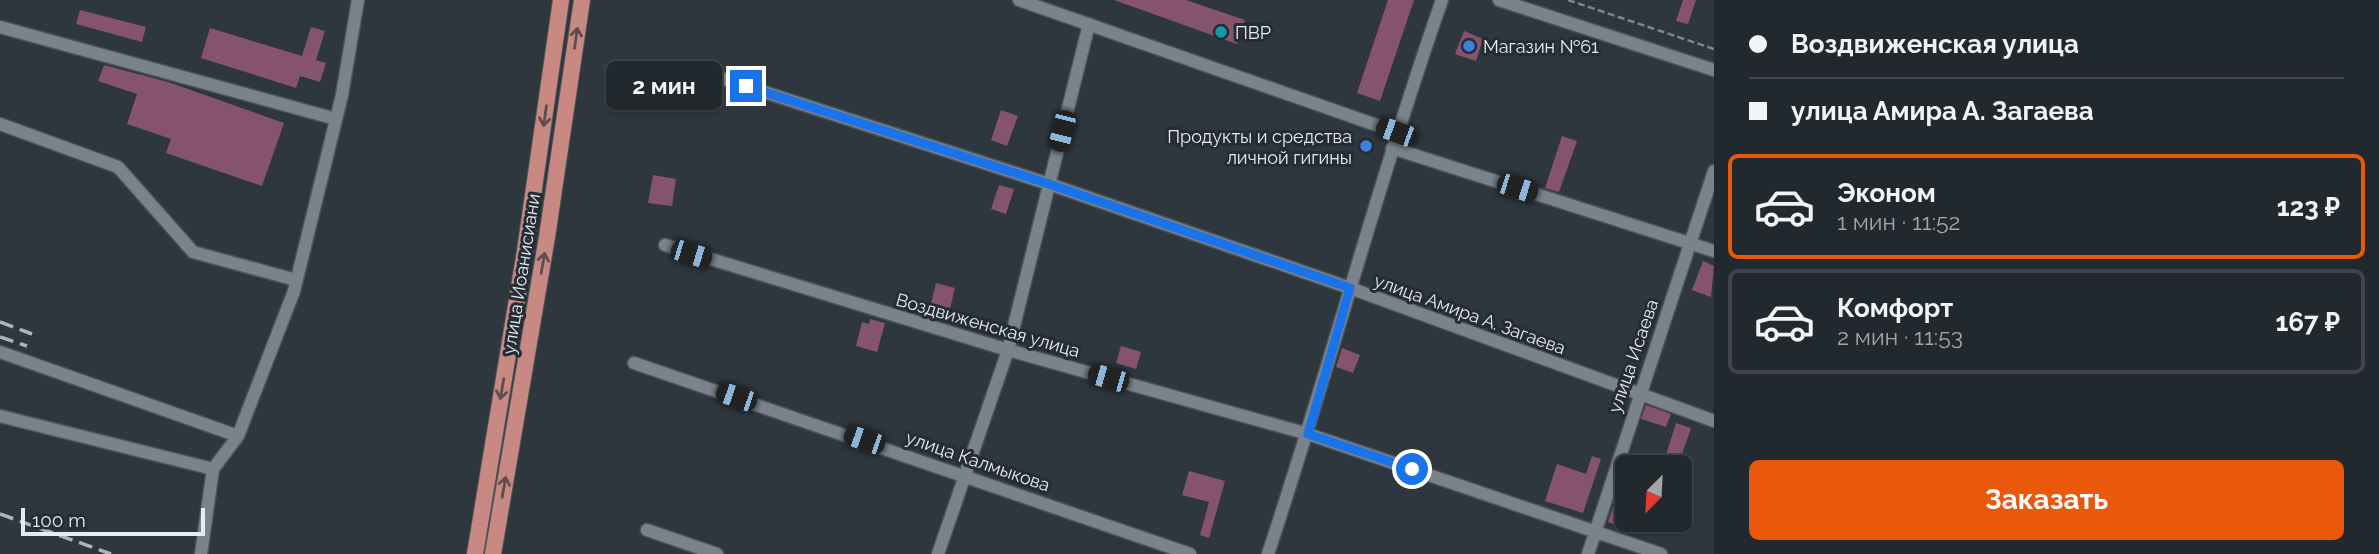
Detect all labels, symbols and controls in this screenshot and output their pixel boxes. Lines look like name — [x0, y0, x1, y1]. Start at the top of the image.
place label: ПВР — [1235, 22, 1271, 43]
marker: ПВР — [1213, 24, 1229, 40]
one-way arrow — [570, 27, 583, 49]
text: Воздвиженская улица — [1791, 29, 2079, 59]
place label: Магазин №61 — [1483, 36, 1599, 57]
marker: Магазин №61 — [1461, 38, 1477, 54]
callout: 2 мин — [606, 62, 722, 110]
route end — [730, 70, 762, 102]
text: 2 мин — [632, 72, 696, 99]
text: улица Амира А. Загаева — [1791, 96, 2094, 126]
one-way arrow — [538, 104, 551, 127]
car — [1047, 108, 1078, 154]
car — [1373, 115, 1420, 149]
place label: Продукты и средства личной гигины — [1167, 126, 1352, 168]
marker: Продукты и средства личной гигины — [1358, 138, 1374, 154]
car — [1494, 172, 1541, 204]
icon: car — [1753, 175, 1816, 238]
text: Эконом — [1837, 178, 1936, 208]
street label: улица Иоанисиани — [498, 192, 544, 356]
text: 123 ₽ — [2277, 192, 2340, 222]
text: 1 мин · 11:52 — [1837, 208, 1961, 235]
car — [668, 238, 715, 270]
one-way arrow — [537, 252, 550, 274]
street label: улица Амира А. Загаева — [1371, 270, 1569, 358]
street label: Воздвиженская улица — [894, 289, 1082, 361]
icon: car — [1753, 290, 1816, 353]
text: Комфорт — [1837, 293, 1953, 323]
street label: улица Исаева — [1604, 296, 1662, 416]
text: 167 ₽ — [2275, 307, 2340, 337]
text: 2 мин · 11:53 — [1837, 323, 1963, 350]
car — [1085, 362, 1132, 394]
one-way arrow — [495, 377, 508, 400]
car — [713, 380, 760, 414]
car — [841, 423, 888, 457]
street label: улица Калмыкова — [903, 427, 1053, 495]
route start — [1396, 453, 1428, 485]
north arrow — [1615, 455, 1692, 532]
map controls — [1615, 455, 1692, 532]
button: Заказать — [1749, 460, 2344, 540]
one-way arrow — [498, 476, 511, 499]
scale bar — [21, 505, 205, 537]
text: 100 m — [32, 509, 86, 531]

